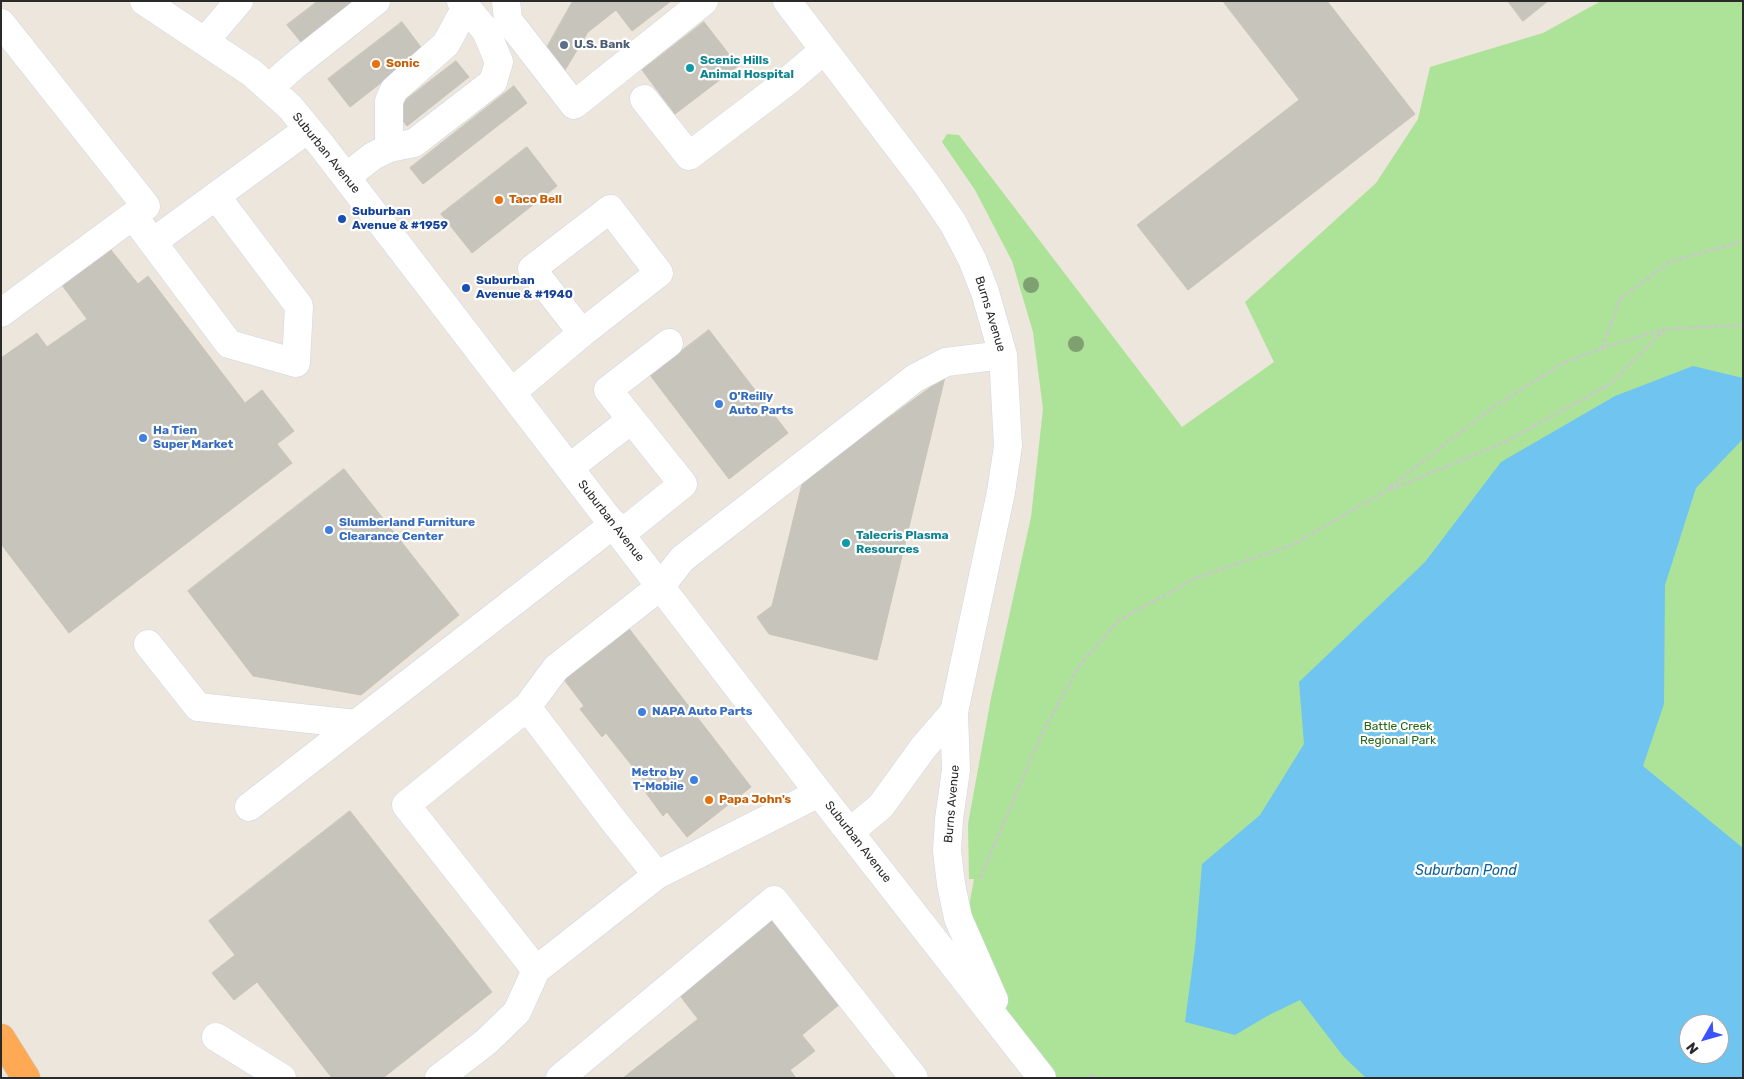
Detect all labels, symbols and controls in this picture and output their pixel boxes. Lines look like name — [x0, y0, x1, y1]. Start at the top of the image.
place label: U.S. Bank — [574, 38, 630, 52]
marker: U.S. Bank — [558, 39, 570, 51]
place label: Scenic Hills Animal Hospital — [700, 54, 794, 82]
place label: Sonic — [386, 57, 420, 71]
marker: Sonic — [370, 58, 382, 70]
marker: Scenic Hills Animal Hospital — [684, 62, 696, 74]
street label: Suburban Avenue — [289, 110, 363, 196]
place label: Taco Bell — [509, 193, 562, 207]
marker: Taco Bell — [493, 194, 505, 206]
place label: Suburban Avenue & #1959 — [352, 205, 448, 233]
marker: Suburban Avenue & #1959 — [336, 213, 348, 225]
place label: Suburban Avenue & #1940 — [476, 274, 573, 302]
street label: Burns Avenue — [972, 275, 1008, 353]
marker: Suburban Avenue & #1940 — [460, 282, 472, 294]
place label: O'Reilly Auto Parts — [729, 390, 793, 418]
marker: O'Reilly Auto Parts — [713, 398, 725, 410]
place label: Ha Tien Super Market — [153, 424, 233, 452]
marker: Ha Tien Super Market — [137, 432, 149, 444]
street label: Suburban Avenue — [575, 477, 647, 565]
place label: Slumberland Furniture Clearance Center — [339, 516, 475, 544]
marker: Slumberland Furniture Clearance Center — [323, 524, 335, 536]
place label: Talecris Plasma Resources — [856, 529, 949, 557]
marker: Talecris Plasma Resources — [840, 537, 852, 549]
place label: NAPA Auto Parts — [652, 705, 752, 719]
marker: NAPA Auto Parts — [636, 706, 648, 718]
park label: Battle Creek Regional Park — [1360, 720, 1436, 748]
street label: Burns Avenue — [941, 764, 963, 844]
place label: Metro by T-Mobile — [632, 766, 684, 794]
marker: Metro by T-Mobile — [688, 774, 700, 786]
place label: Papa John's — [719, 793, 791, 807]
marker: Papa John's — [703, 794, 715, 806]
street label: Suburban Avenue — [822, 798, 894, 886]
water label: Suburban Pond — [1415, 863, 1517, 879]
north arrow — [1679, 1014, 1729, 1064]
text: N — [1683, 1039, 1702, 1057]

